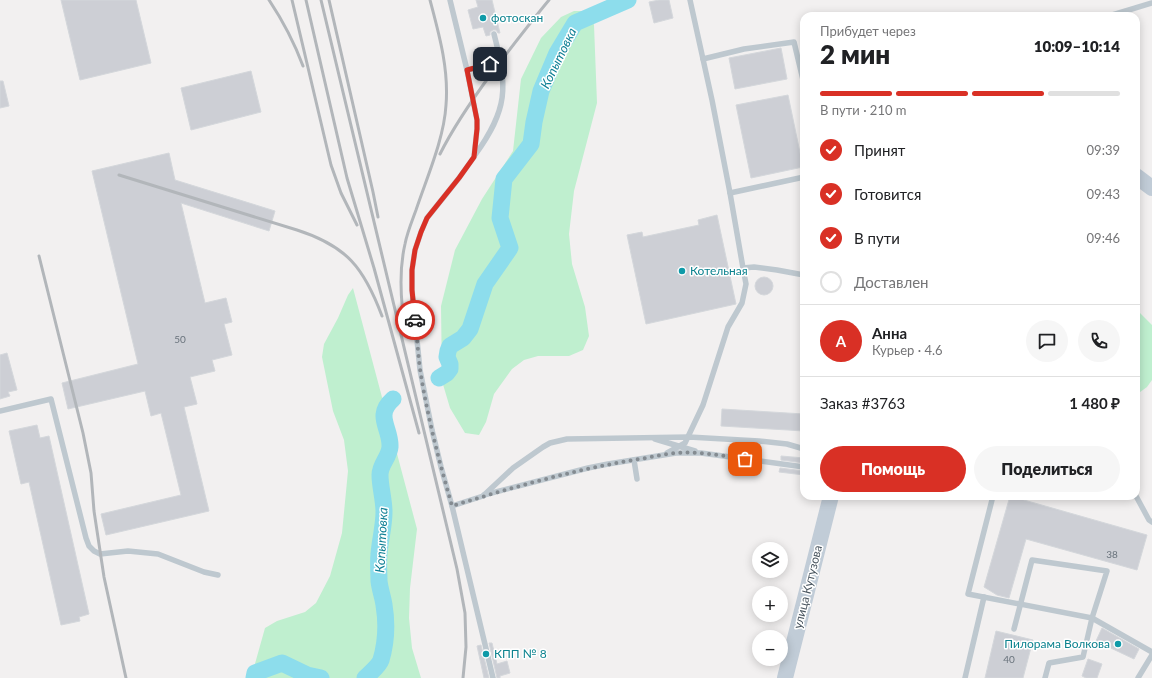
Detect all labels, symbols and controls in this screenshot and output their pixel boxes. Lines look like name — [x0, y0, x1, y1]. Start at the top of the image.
place label: фотоскан — [491, 10, 543, 25]
marker: фотоскан — [478, 13, 488, 23]
text: Прибудет через — [820, 23, 916, 39]
water label: Копытовка — [536, 25, 580, 91]
text: 10:09–10:14 — [1034, 37, 1120, 55]
text: 2 мин — [820, 38, 890, 70]
pin — [473, 47, 507, 81]
icon: home — [479, 53, 501, 75]
text: В пути · 210 m — [820, 102, 906, 118]
icon: check — [820, 139, 842, 161]
text: Принят — [854, 141, 905, 159]
text: 09:39 — [1087, 142, 1120, 158]
icon: check — [820, 183, 842, 205]
text: Готовится — [854, 185, 921, 203]
text: 09:43 — [1087, 186, 1120, 202]
icon: check — [820, 227, 842, 249]
text: В пути — [854, 229, 900, 247]
text: 09:46 — [1087, 230, 1120, 246]
place label: Котельная — [690, 263, 748, 278]
marker: Котельная — [677, 266, 687, 276]
text: Доставлен — [854, 273, 929, 291]
courier — [395, 300, 435, 340]
icon: car — [404, 309, 426, 331]
button: chat — [1026, 320, 1068, 362]
button: phone — [1078, 320, 1120, 362]
text: Анна — [872, 324, 907, 342]
text: А — [836, 332, 846, 350]
house number: 50 — [174, 333, 186, 345]
text: Курьер · 4.6 — [872, 342, 943, 358]
text: Заказ #3763 — [820, 394, 905, 412]
text: 1 480 ₽ — [1069, 394, 1120, 412]
pin — [728, 442, 762, 476]
button: Помощь — [820, 446, 966, 492]
button: Поделиться — [974, 446, 1120, 492]
icon: bag — [734, 448, 756, 470]
water label: Копытовка — [371, 507, 391, 573]
map controls — [752, 542, 788, 666]
button: layers — [752, 542, 788, 578]
street label: улица Кутузова — [790, 543, 825, 630]
house number: 38 — [1106, 548, 1118, 560]
button: + — [752, 586, 788, 622]
button: − — [752, 630, 788, 666]
place label: Пилорама Волкова — [1004, 636, 1110, 651]
marker: Пилорама Волкова — [1113, 639, 1123, 649]
place label: КПП № 8 — [494, 646, 547, 661]
marker: КПП № 8 — [481, 649, 491, 659]
house number: 40 — [1003, 653, 1015, 665]

